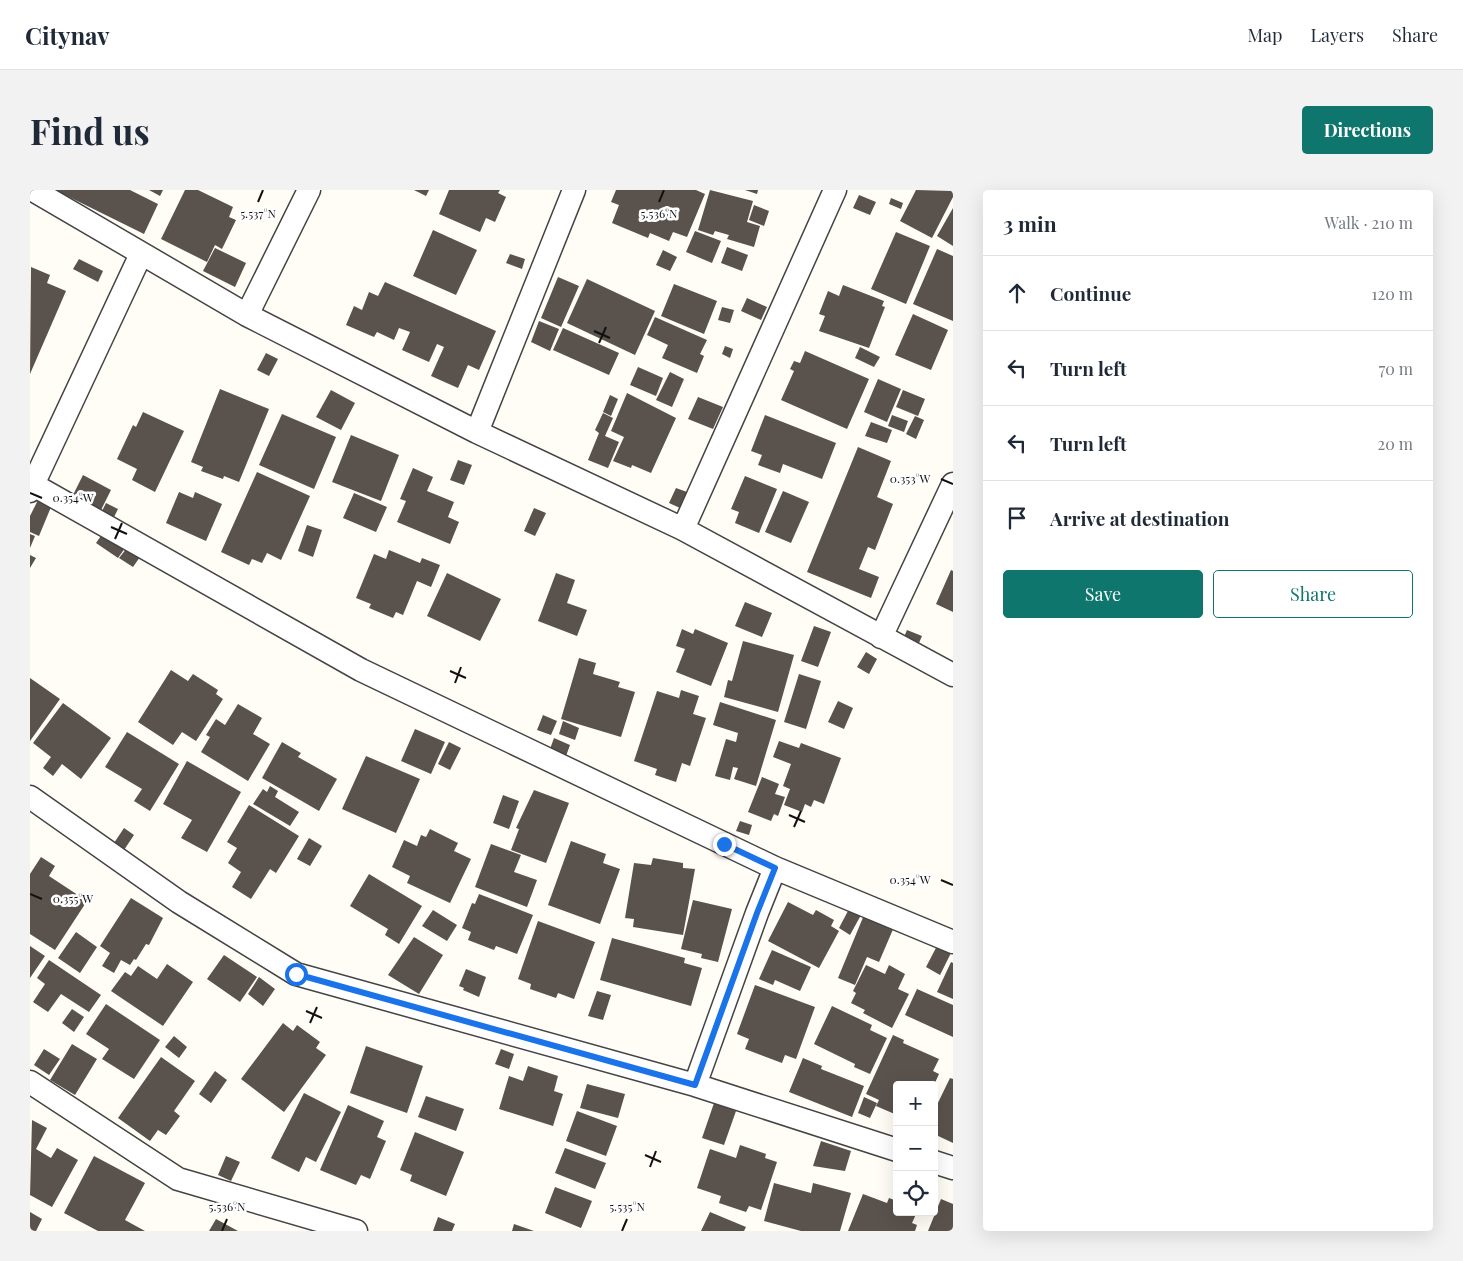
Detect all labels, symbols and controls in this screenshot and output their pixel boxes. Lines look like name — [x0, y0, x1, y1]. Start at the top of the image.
text: Citynav — [25, 19, 110, 51]
text: Map — [1247, 23, 1282, 47]
text: Layers — [1310, 23, 1364, 47]
text: Share — [1392, 23, 1438, 47]
button: Directions — [1302, 106, 1433, 154]
text: Find us — [30, 107, 150, 154]
text: 5.537°N — [240, 205, 276, 221]
text: 5.536°N — [641, 205, 678, 221]
text: 3 min — [1003, 209, 1057, 237]
text: Walk · 210 m — [1325, 212, 1413, 233]
icon: ahead — [1003, 279, 1031, 307]
text: Continue — [1050, 280, 1131, 306]
text: 120 m — [1372, 283, 1413, 304]
icon: left — [1003, 354, 1031, 382]
text: Turn left — [1050, 355, 1127, 381]
text: 70 m — [1379, 358, 1413, 379]
icon: left — [1003, 429, 1031, 457]
text: Turn left — [1050, 430, 1127, 456]
text: 20 m — [1378, 433, 1413, 454]
text: 0.353°W — [890, 470, 930, 486]
text: 0.354°W — [52, 489, 94, 505]
icon: arrive — [1003, 504, 1031, 532]
text: Arrive at destination — [1050, 505, 1230, 531]
button: Save — [1003, 570, 1203, 618]
button: Share — [1213, 570, 1413, 618]
route end — [713, 833, 736, 856]
text: 0.354°W — [889, 871, 931, 887]
text: 0.355°W — [53, 890, 93, 906]
route start — [285, 963, 308, 986]
map controls — [893, 1081, 938, 1216]
button: + — [893, 1081, 938, 1126]
button: − — [893, 1126, 938, 1171]
button: locate — [893, 1171, 938, 1216]
text: 5.536°N — [209, 1198, 246, 1214]
text: 5.535°N — [609, 1198, 645, 1214]

